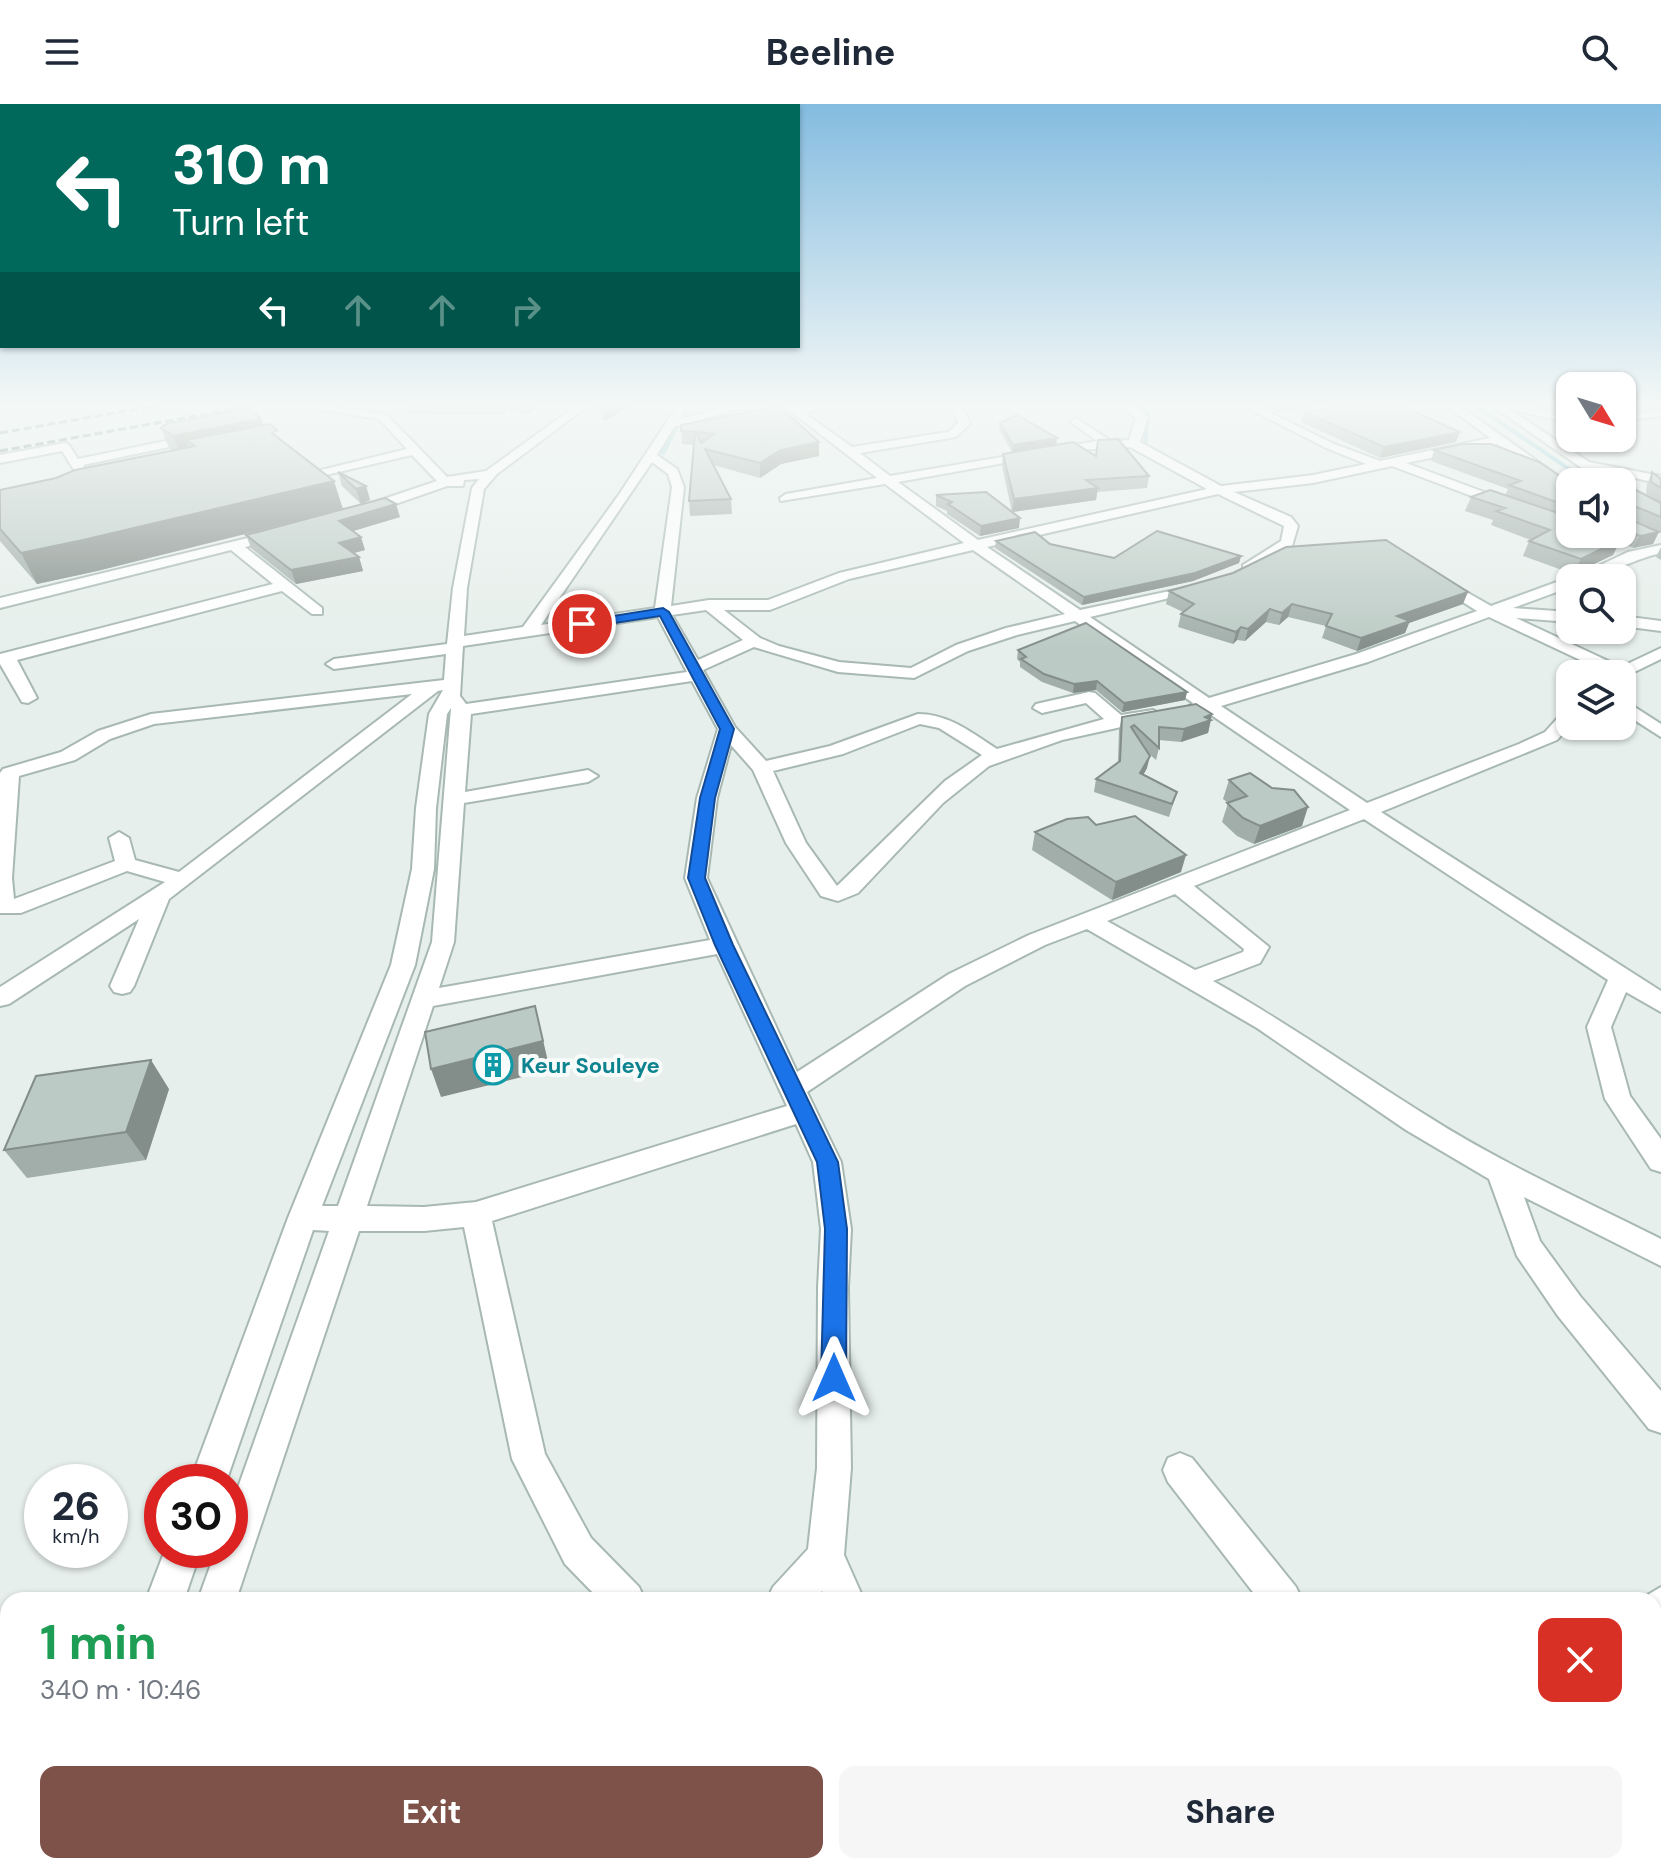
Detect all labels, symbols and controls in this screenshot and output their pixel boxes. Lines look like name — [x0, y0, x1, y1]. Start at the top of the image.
text: Beeline — [766, 29, 895, 76]
icon: menu — [40, 30, 84, 74]
icon: search — [1577, 30, 1621, 74]
text: 310 m — [172, 128, 331, 201]
icon: left — [40, 136, 144, 240]
text: Turn left — [172, 199, 309, 246]
icon: left — [252, 288, 296, 332]
icon: ahead — [336, 288, 380, 332]
icon: ahead — [420, 288, 464, 332]
icon: right — [504, 288, 548, 332]
north arrow — [1556, 372, 1636, 452]
map controls — [1556, 372, 1636, 740]
button: sound — [1556, 468, 1636, 548]
button: search — [1556, 564, 1636, 644]
pin — [548, 590, 616, 658]
icon: arrive — [560, 602, 604, 646]
button: layers — [1556, 660, 1636, 740]
building icon: Keur Souleye — [472, 1044, 514, 1086]
place label: Keur Souleye — [521, 1051, 660, 1080]
position arrow — [792, 1336, 876, 1420]
speed limit sign: 30 — [144, 1464, 248, 1568]
text: 26 — [52, 1480, 100, 1532]
text: km/h — [52, 1523, 100, 1549]
text: 1 min — [40, 1611, 157, 1674]
button: close — [1538, 1618, 1622, 1702]
text: 340 m · 10:46 — [40, 1673, 201, 1707]
button: Exit — [40, 1766, 823, 1858]
button: Share — [839, 1766, 1622, 1858]

